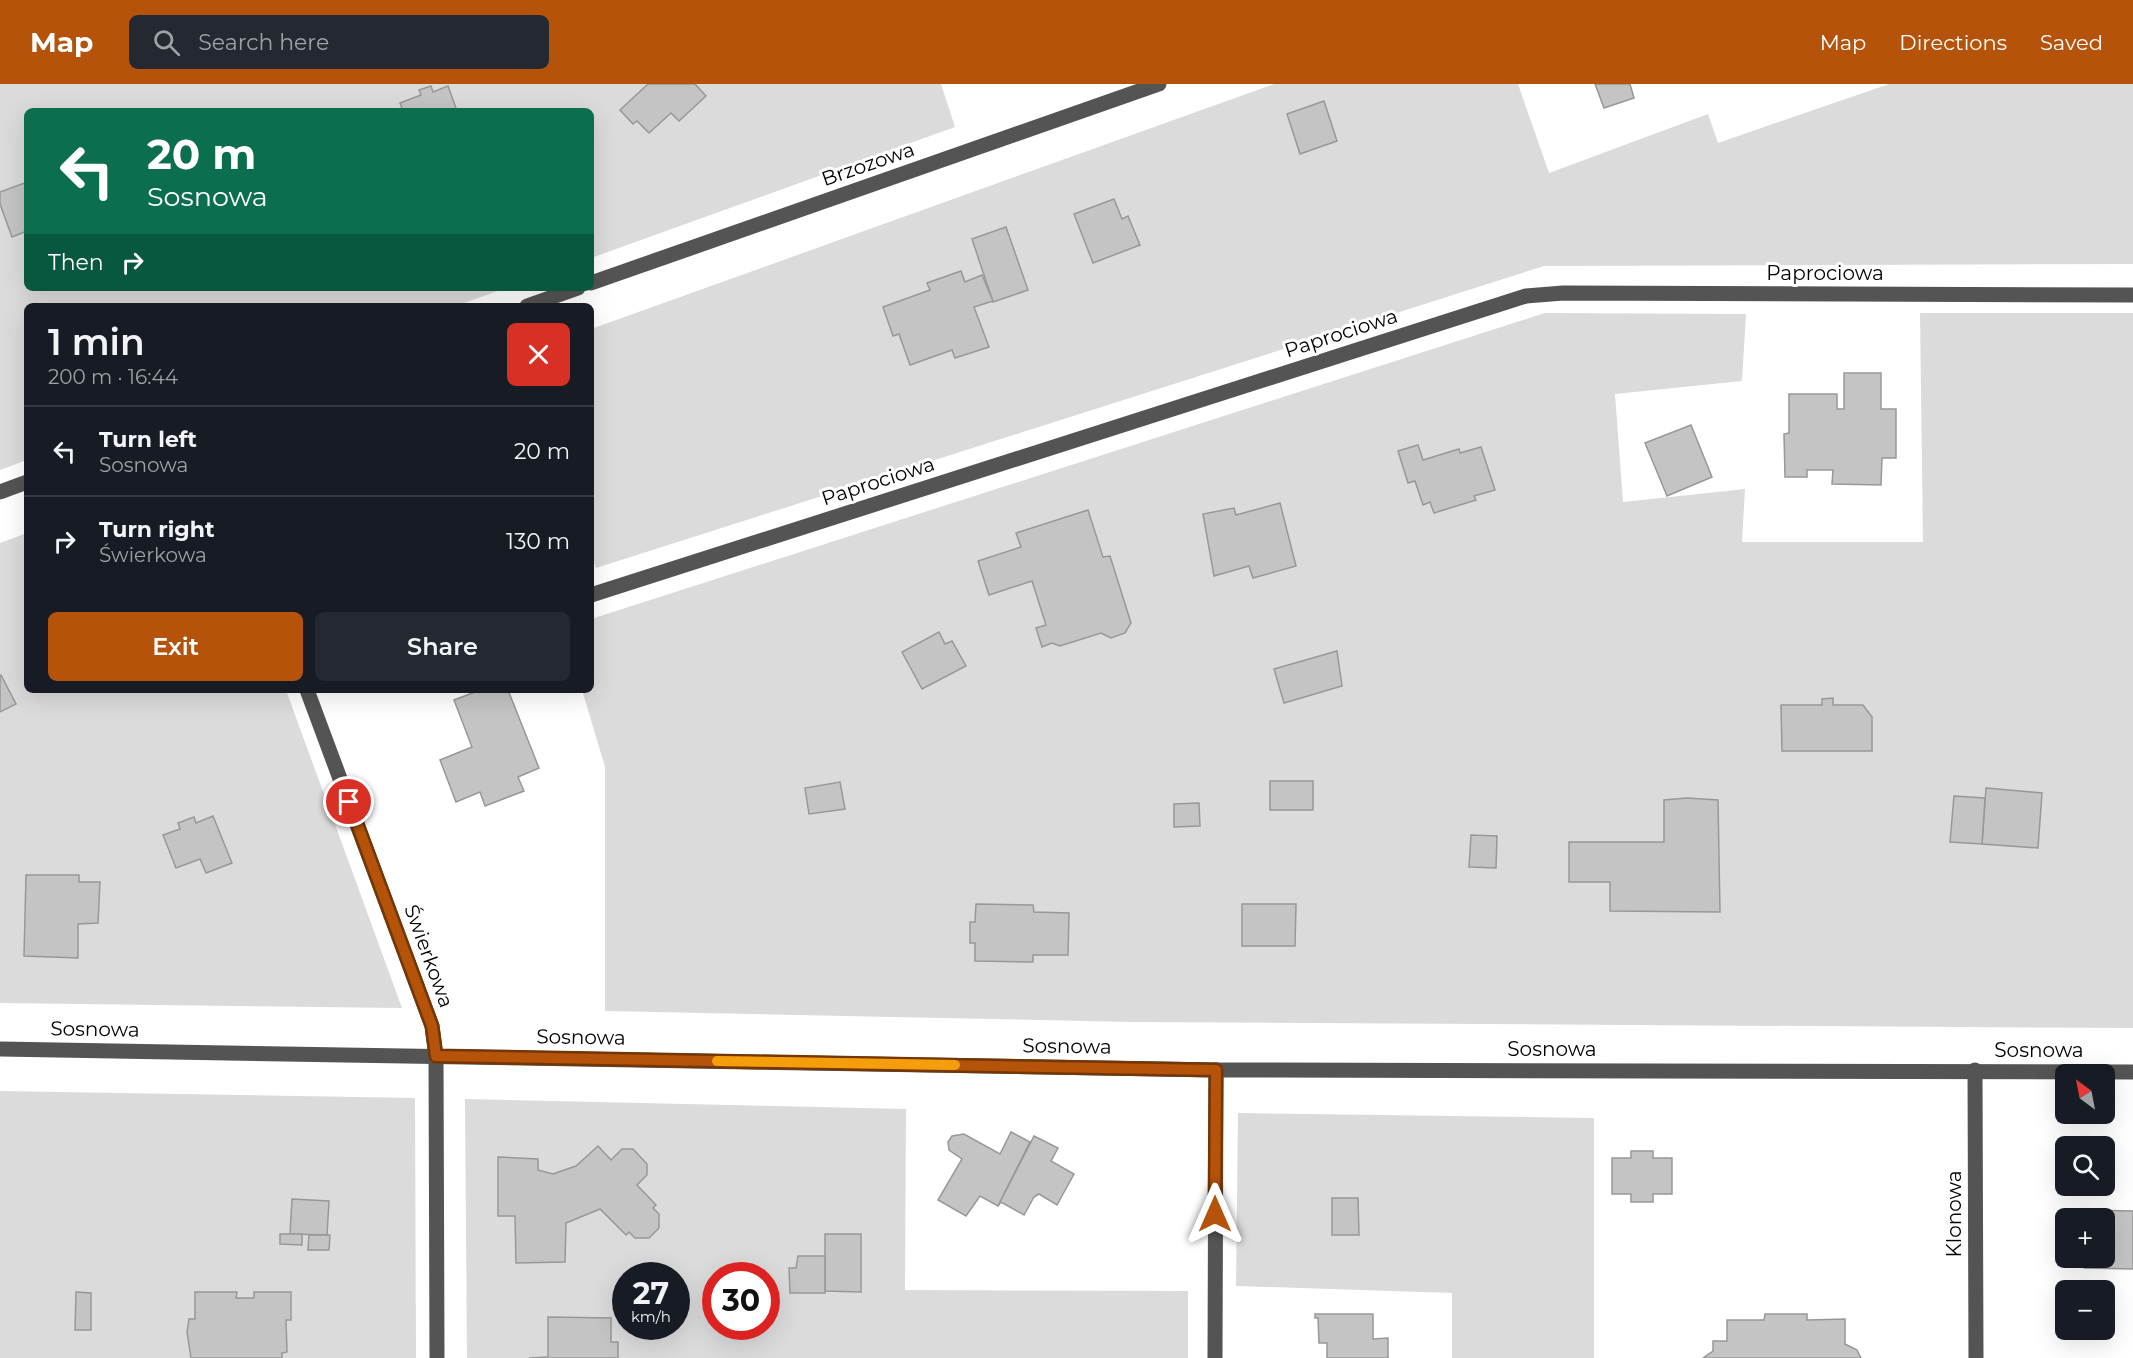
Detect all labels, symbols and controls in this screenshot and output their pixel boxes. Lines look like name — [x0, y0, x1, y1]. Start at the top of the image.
search box — [129, 15, 549, 69]
text: Map — [30, 25, 93, 59]
icon: search — [150, 26, 183, 59]
text: Search here — [198, 29, 329, 56]
text: Map — [1820, 30, 1866, 55]
text: Directions — [1899, 30, 2007, 55]
text: Saved — [2040, 30, 2103, 55]
text: 20 m — [147, 128, 256, 180]
icon: left — [48, 132, 126, 210]
street label: Brzozowa — [818, 137, 918, 191]
text: Sosnowa — [147, 180, 268, 213]
icon: right — [116, 246, 149, 279]
text: Then — [48, 249, 104, 276]
street label: Paprociowa — [1766, 261, 1884, 285]
street label: Paprociowa — [1281, 303, 1401, 363]
text: 1 min — [48, 320, 145, 364]
button: close — [507, 323, 570, 386]
text: 200 m · 16:44 — [48, 365, 178, 389]
text: Turn left — [99, 426, 197, 453]
icon: left — [48, 435, 81, 468]
text: 20 m — [514, 438, 570, 465]
street label: Paprociowa — [818, 451, 938, 511]
text: Sosnowa — [99, 453, 188, 477]
text: Turn right — [99, 516, 214, 543]
icon: right — [48, 525, 81, 558]
text: 130 m — [506, 528, 570, 555]
text: Świerkowa — [99, 543, 207, 567]
button: Exit — [48, 612, 303, 681]
button: Share — [315, 612, 570, 681]
pin — [323, 776, 374, 827]
icon: arrive — [332, 785, 365, 818]
street label: Świerkowa — [399, 901, 459, 1011]
street label: Sosnowa — [50, 1016, 140, 1042]
street label: Sosnowa — [536, 1024, 626, 1050]
street label: Sosnowa — [1022, 1033, 1112, 1059]
street label: Sosnowa — [1507, 1037, 1597, 1061]
street label: Sosnowa — [1994, 1038, 2084, 1062]
north arrow — [2055, 1064, 2115, 1124]
map controls — [2055, 1064, 2115, 1340]
button: search — [2055, 1136, 2115, 1196]
street label: Klonowa — [1942, 1171, 1966, 1257]
position arrow — [1183, 1182, 1247, 1246]
button: + — [2055, 1208, 2115, 1268]
speed limit sign: 30 — [702, 1262, 780, 1340]
text: 27 — [633, 1275, 669, 1312]
button: − — [2055, 1280, 2115, 1340]
text: km/h — [631, 1307, 671, 1326]

